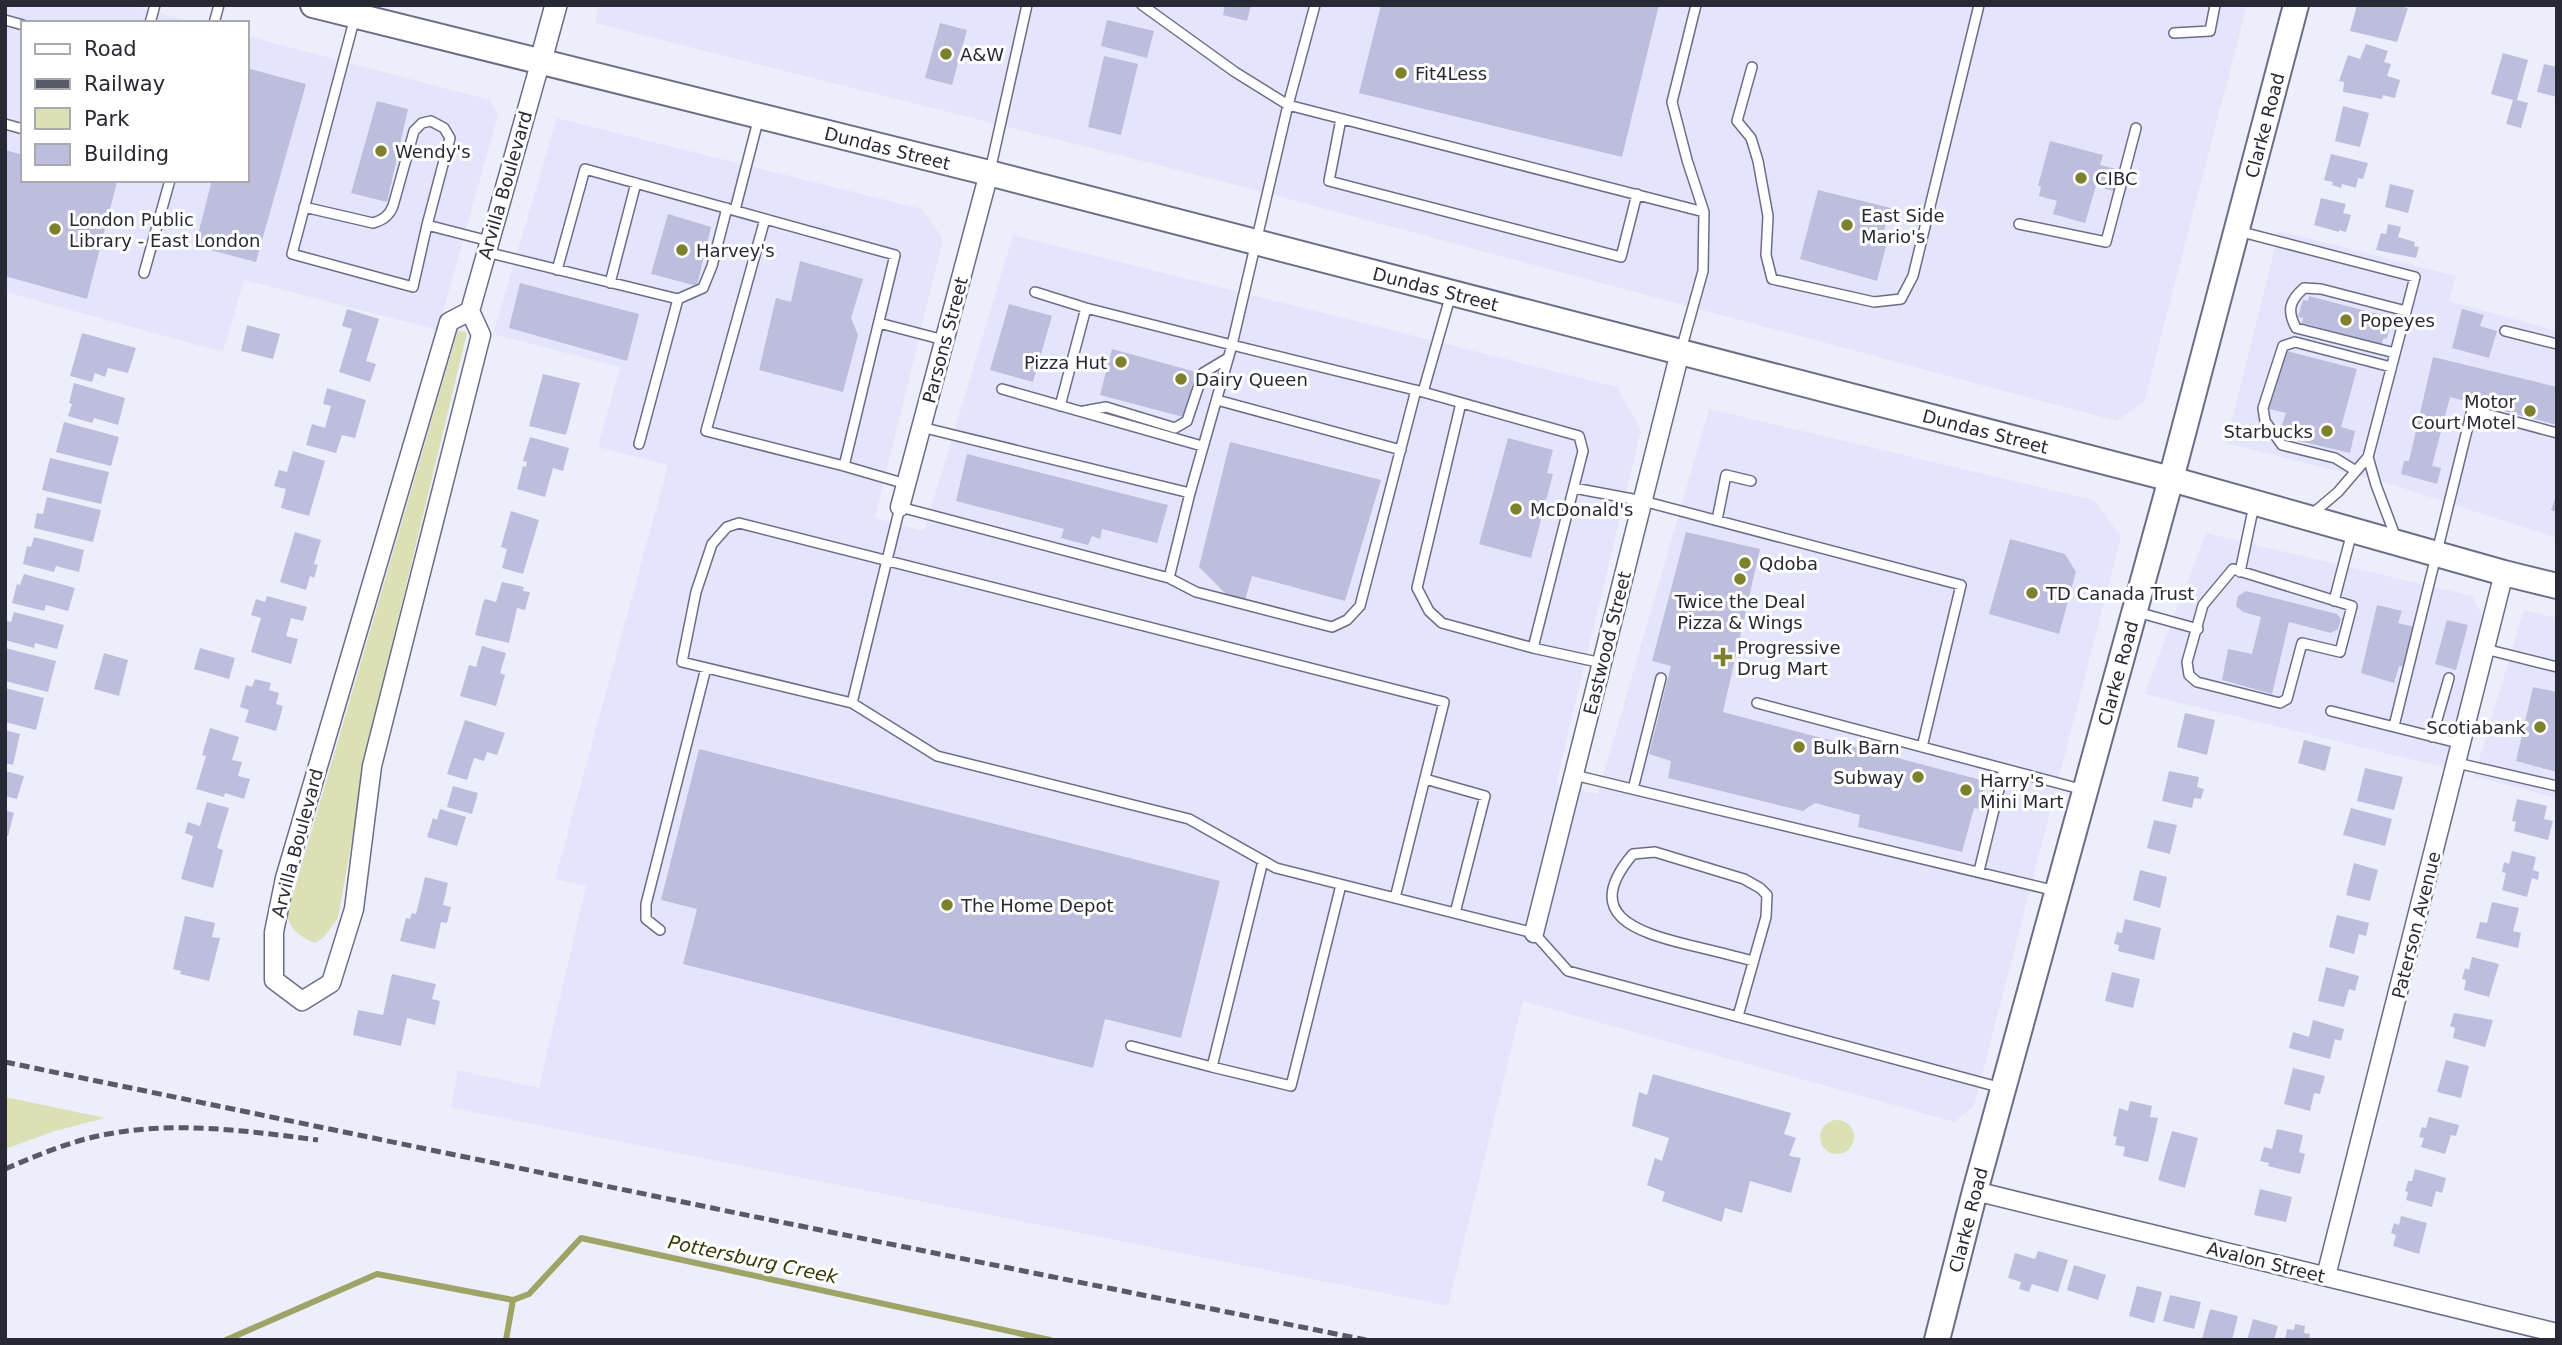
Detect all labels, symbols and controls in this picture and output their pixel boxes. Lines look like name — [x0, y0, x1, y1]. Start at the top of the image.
legend — [21, 21, 248, 182]
text: Road — [84, 37, 137, 61]
place label: A&W — [960, 44, 1004, 65]
marker: A&W — [938, 46, 954, 62]
place label: Fit4Less — [1415, 63, 1487, 84]
marker: Fit4Less — [1393, 65, 1409, 81]
street label: Clarke Road — [2240, 71, 2288, 180]
text: Railway — [84, 72, 165, 96]
text: Park — [84, 107, 130, 131]
street label: Arvilla Boulevard — [474, 108, 536, 262]
street label: Dundas Street — [822, 122, 953, 174]
place label: Wendy's — [395, 141, 471, 162]
text: Building — [84, 142, 169, 166]
marker: Wendy's — [373, 143, 389, 159]
place label: CIBC — [2095, 168, 2137, 189]
marker: CIBC — [2073, 170, 2089, 186]
place label: East Side Mario's — [1861, 205, 1945, 247]
place label: London Public Library - East London — [69, 209, 260, 251]
marker: East Side Mario's — [1839, 217, 1855, 233]
marker: London Public Library - East London — [47, 221, 63, 237]
place label: Harvey's — [696, 240, 775, 261]
marker: Harvey's — [674, 242, 690, 258]
street label: Dundas Street — [1371, 262, 1501, 315]
street label: Parsons Street — [918, 274, 972, 406]
place label: Popeyes — [2360, 310, 2435, 331]
marker: Popeyes — [2338, 312, 2354, 328]
place label: Pizza Hut — [1024, 352, 1107, 373]
marker: Pizza Hut — [1113, 354, 1129, 370]
place label: Dairy Queen — [1195, 369, 1308, 390]
marker: Dairy Queen — [1173, 371, 1189, 387]
place label: Motor Court Motel — [2411, 391, 2517, 433]
marker: Motor Court Motel — [2522, 403, 2538, 419]
street label: Dundas Street — [1920, 405, 2051, 457]
place label: Starbucks — [2224, 421, 2313, 442]
marker: Starbucks — [2319, 423, 2335, 439]
place label: McDonald's — [1530, 499, 1634, 520]
marker: McDonald's — [1508, 501, 1524, 517]
place label: Qdoba — [1759, 553, 1818, 574]
marker: Qdoba — [1737, 555, 1753, 571]
street label: Eastwood Street — [1579, 569, 1635, 717]
marker: Twice the Deal Pizza & Wings — [1732, 571, 1748, 587]
place label: TD Canada Trust — [2045, 583, 2194, 604]
marker: TD Canada Trust — [2024, 585, 2040, 601]
place label: Twice the Deal Pizza & Wings — [1674, 591, 1805, 633]
street label: Clarke Road — [2093, 618, 2142, 728]
place label: Progressive Drug Mart — [1737, 637, 1841, 679]
marker: Progressive Drug Mart — [1715, 649, 1731, 665]
place label: Scotiabank — [2426, 717, 2527, 738]
marker: Scotiabank — [2532, 719, 2548, 735]
place label: Bulk Barn — [1813, 737, 1900, 758]
marker: Bulk Barn — [1791, 739, 1807, 755]
street label: Arvilla Boulevard — [267, 766, 327, 920]
place label: Subway — [1833, 767, 1904, 788]
marker: Subway — [1910, 769, 1926, 785]
place label: Harry's Mini Mart — [1980, 770, 2064, 812]
marker: Harry's Mini Mart — [1958, 782, 1974, 798]
street label: Paterson Avenue — [2388, 849, 2444, 1001]
place label: The Home Depot — [960, 895, 1114, 916]
marker: The Home Depot — [939, 897, 955, 913]
street label: Clarke Road — [1944, 1165, 1992, 1275]
water label: Pottersburg Creek — [666, 1230, 841, 1288]
street label: Avalon Street — [2205, 1237, 2327, 1287]

